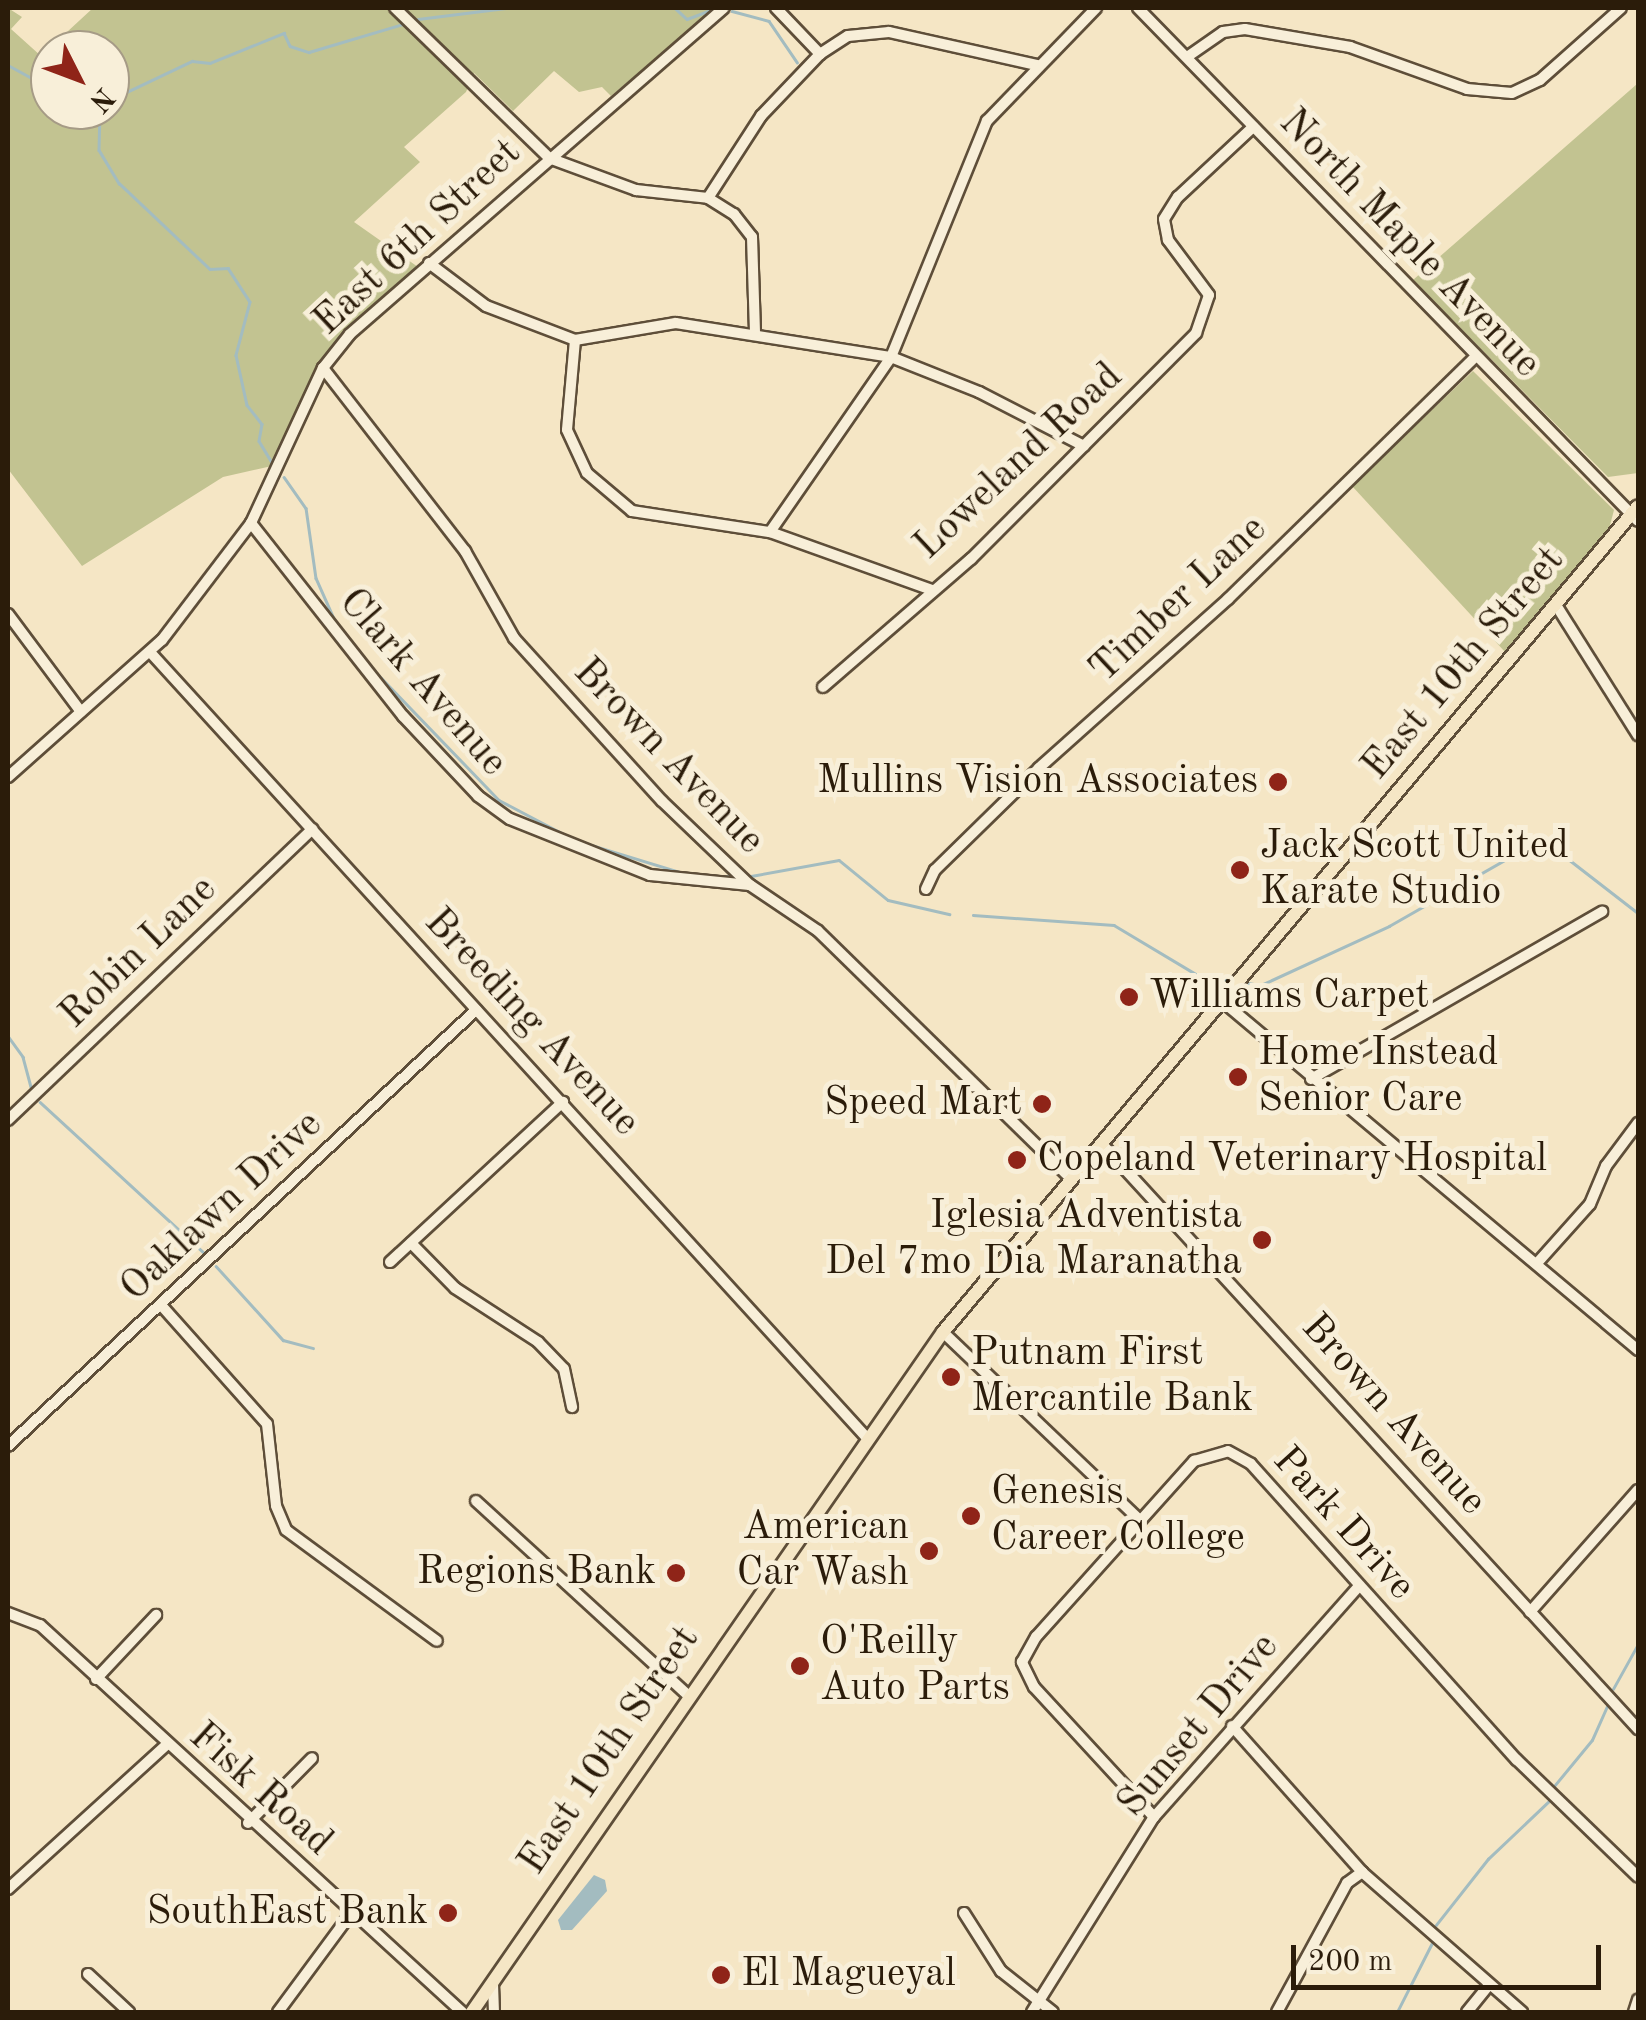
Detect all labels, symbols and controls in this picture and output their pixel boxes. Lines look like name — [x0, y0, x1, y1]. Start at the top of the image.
north arrow — [30, 30, 130, 130]
text: N — [83, 81, 118, 116]
street label: North Maple Avenue — [1268, 99, 1550, 389]
street label: East 6th Street — [304, 130, 532, 346]
street label: Loweland Road — [905, 353, 1133, 571]
street label: Timber Lane — [1081, 506, 1277, 694]
street label: East 10th Street — [1353, 538, 1575, 790]
street label: Clark Avenue — [328, 579, 516, 787]
street label: Brown Avenue — [562, 649, 774, 865]
place label: Mullins Vision Associates — [817, 758, 1258, 806]
marker: Mullins Vision Associates — [1267, 771, 1289, 793]
place label: Jack Scott United Karate Studio — [1260, 823, 1569, 917]
marker: Jack Scott United Karate Studio — [1229, 859, 1251, 881]
street label: Robin Lane — [51, 867, 227, 1039]
street label: Breeding Avenue — [413, 899, 649, 1147]
place label: Williams Carpet — [1149, 973, 1429, 1021]
marker: Williams Carpet — [1118, 986, 1140, 1008]
place label: Home Instead Senior Care — [1258, 1030, 1498, 1124]
marker: Home Instead Senior Care — [1227, 1066, 1249, 1088]
place label: Speed Mart — [824, 1080, 1022, 1128]
marker: Speed Mart — [1031, 1093, 1053, 1115]
street label: Oaklawn Drive — [111, 1101, 333, 1313]
place label: Copeland Veterinary Hospital — [1037, 1136, 1547, 1184]
marker: Copeland Veterinary Hospital — [1006, 1149, 1028, 1171]
place label: Iglesia Adventista Del 7mo Dia Maranatha — [825, 1193, 1242, 1287]
marker: Iglesia Adventista Del 7mo Dia Maranatha — [1251, 1229, 1273, 1251]
street label: Brown Avenue — [1290, 1305, 1496, 1525]
place label: Putnam First Mercantile Bank — [971, 1330, 1253, 1424]
marker: Putnam First Mercantile Bank — [940, 1366, 962, 1388]
street label: Park Drive — [1262, 1437, 1424, 1611]
place label: Genesis Career College — [991, 1469, 1245, 1563]
place label: American Car Wash — [736, 1504, 909, 1598]
marker: Genesis Career College — [960, 1505, 982, 1527]
marker: American Car Wash — [918, 1540, 940, 1562]
place label: Regions Bank — [417, 1549, 656, 1597]
marker: Regions Bank — [665, 1562, 687, 1584]
street label: East 10th Street — [509, 1618, 711, 1884]
place label: O'Reilly Auto Parts — [820, 1619, 1010, 1713]
street label: Sunset Drive — [1108, 1624, 1290, 1828]
marker: O'Reilly Auto Parts — [789, 1655, 811, 1677]
street label: Fisk Road — [178, 1713, 342, 1867]
place label: SouthEast Bank — [147, 1889, 428, 1937]
marker: SouthEast Bank — [437, 1902, 459, 1924]
scale bar — [1296, 1925, 1606, 1987]
text: 200 m — [1308, 1947, 1392, 1977]
place label: El Magueyal — [741, 1951, 956, 1999]
marker: El Magueyal — [710, 1964, 732, 1986]

